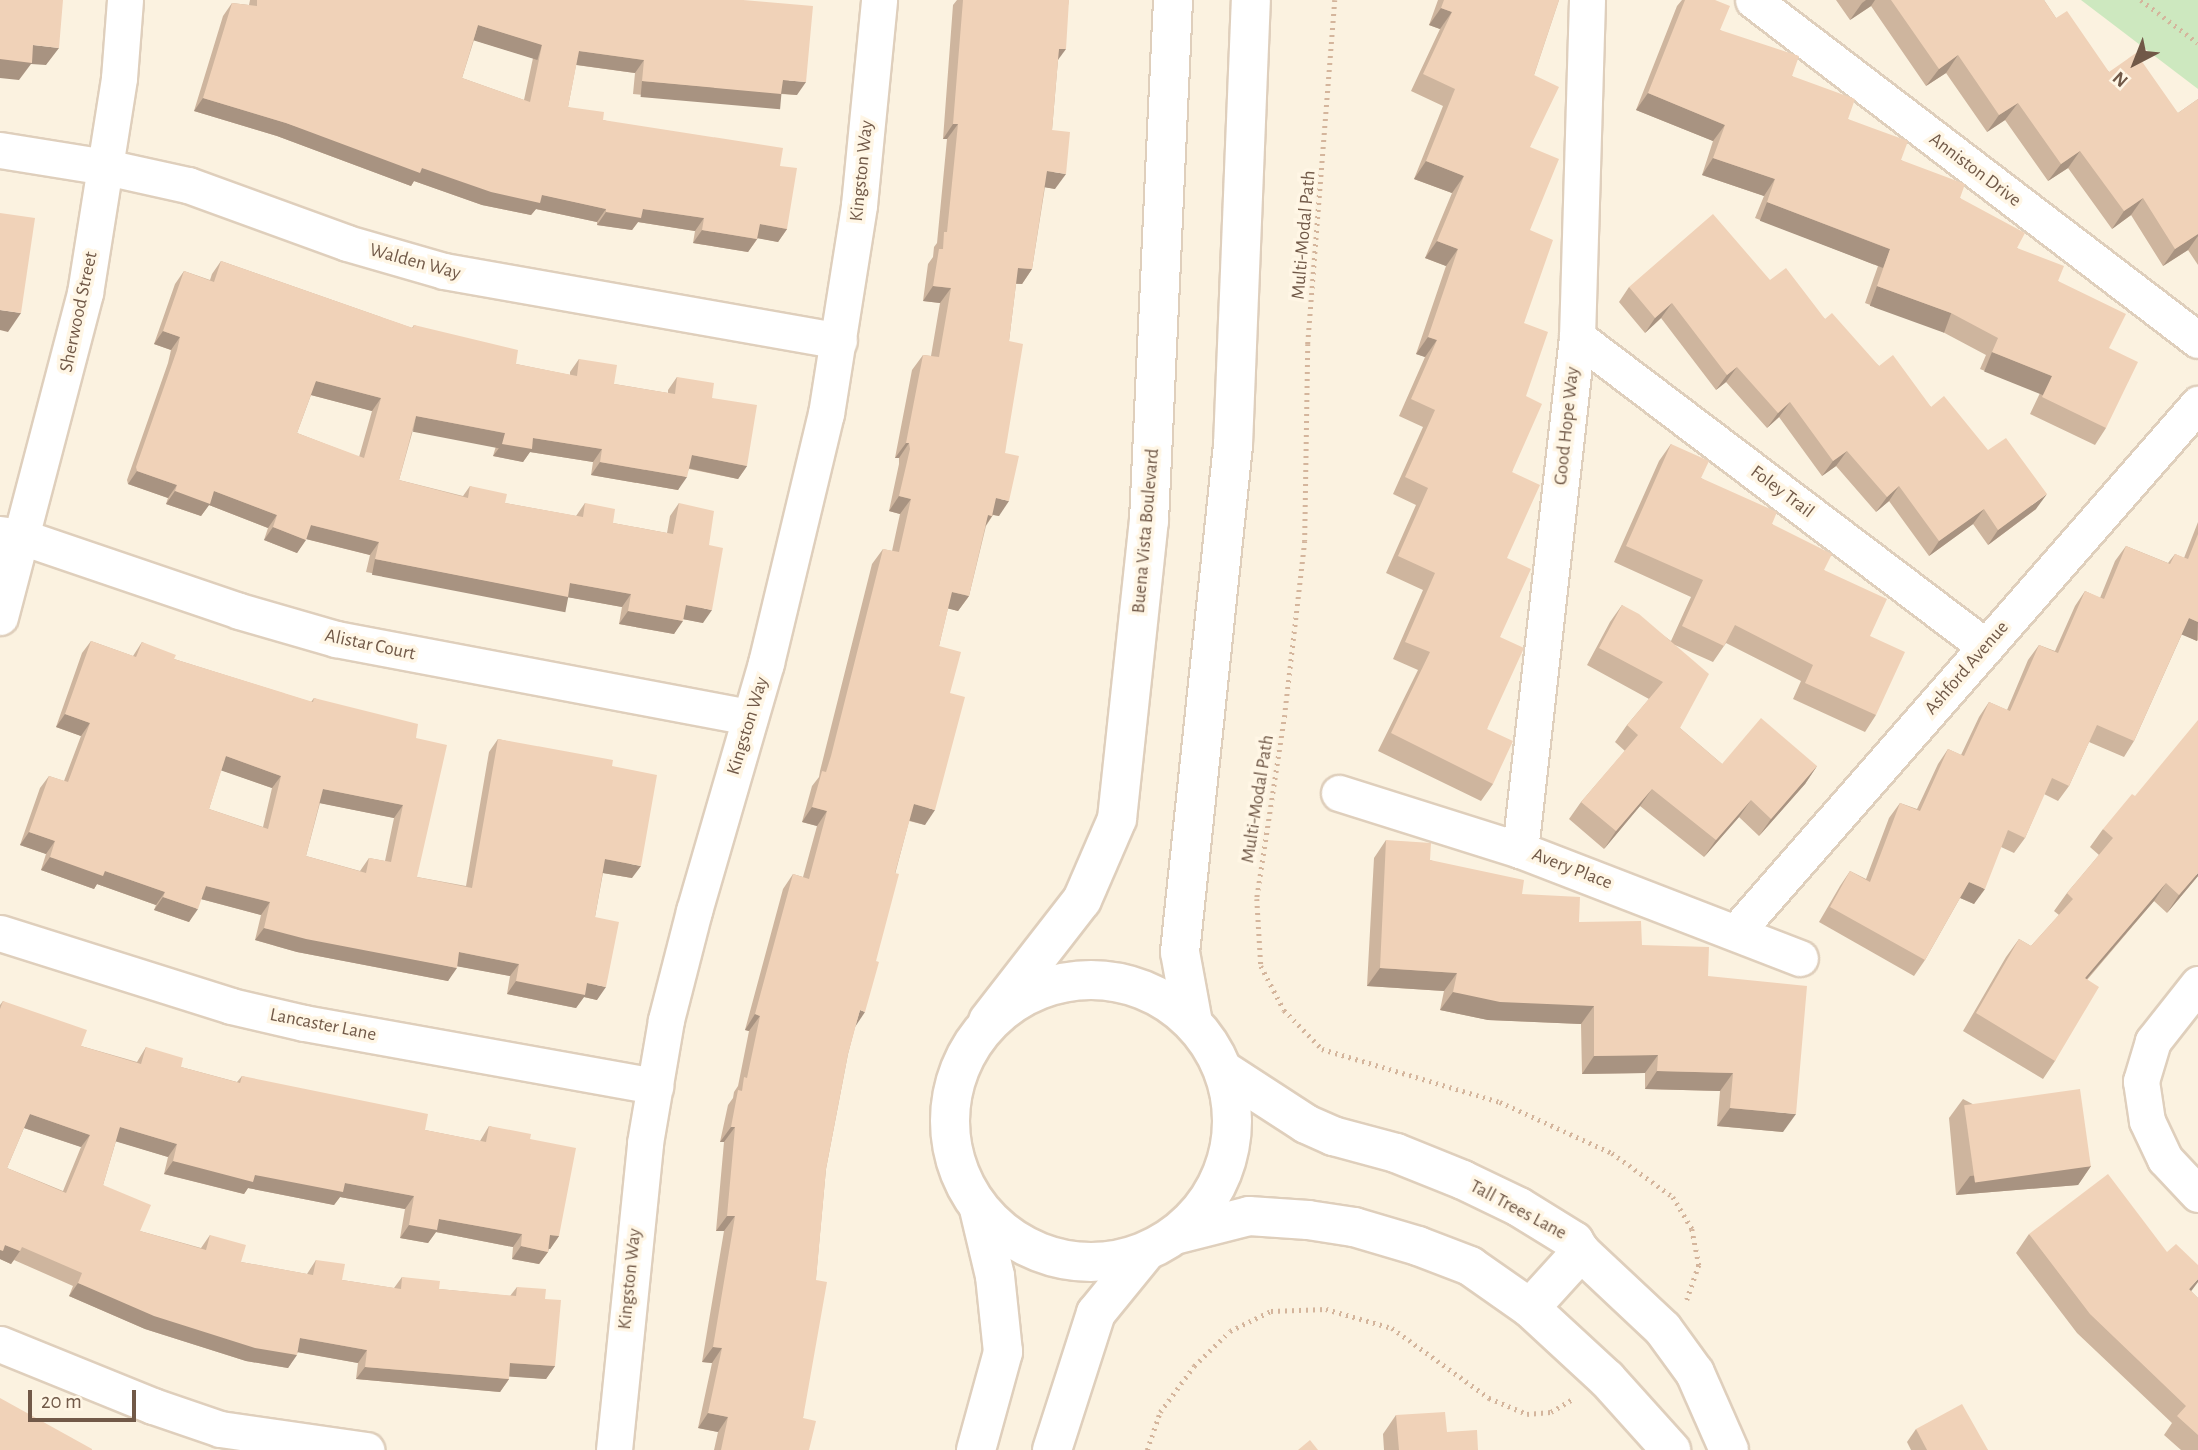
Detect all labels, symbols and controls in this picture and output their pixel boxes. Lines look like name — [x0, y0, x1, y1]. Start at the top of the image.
north arrow — [2100, 28, 2170, 98]
text: N — [2109, 67, 2132, 90]
street label: Kingston Way — [845, 119, 879, 223]
street label: Anniston Drive — [1925, 128, 2025, 212]
street label: Multi-Modal Path — [1287, 170, 1321, 300]
street label: Walden Way — [367, 239, 463, 285]
street label: Sherwood Street — [55, 250, 103, 374]
street label: Good Hope Way — [1549, 366, 1585, 486]
street label: Buena Vista Boulevard — [1127, 448, 1165, 614]
street label: Foley Trail — [1746, 461, 1818, 523]
street label: Ashford Avenue — [1920, 616, 2014, 720]
street label: Alistar Court — [323, 624, 417, 666]
street label: Kingston Way — [722, 674, 774, 778]
street label: Multi-Modal Path — [1237, 733, 1279, 865]
street label: Avery Place — [1529, 843, 1615, 895]
street label: Lancaster Lane — [268, 1003, 378, 1047]
street label: Tall Trees Lane — [1466, 1175, 1570, 1245]
street label: Kingston Way — [613, 1227, 647, 1331]
scale bar — [32, 1376, 140, 1420]
text: 20 m — [41, 1391, 82, 1412]

